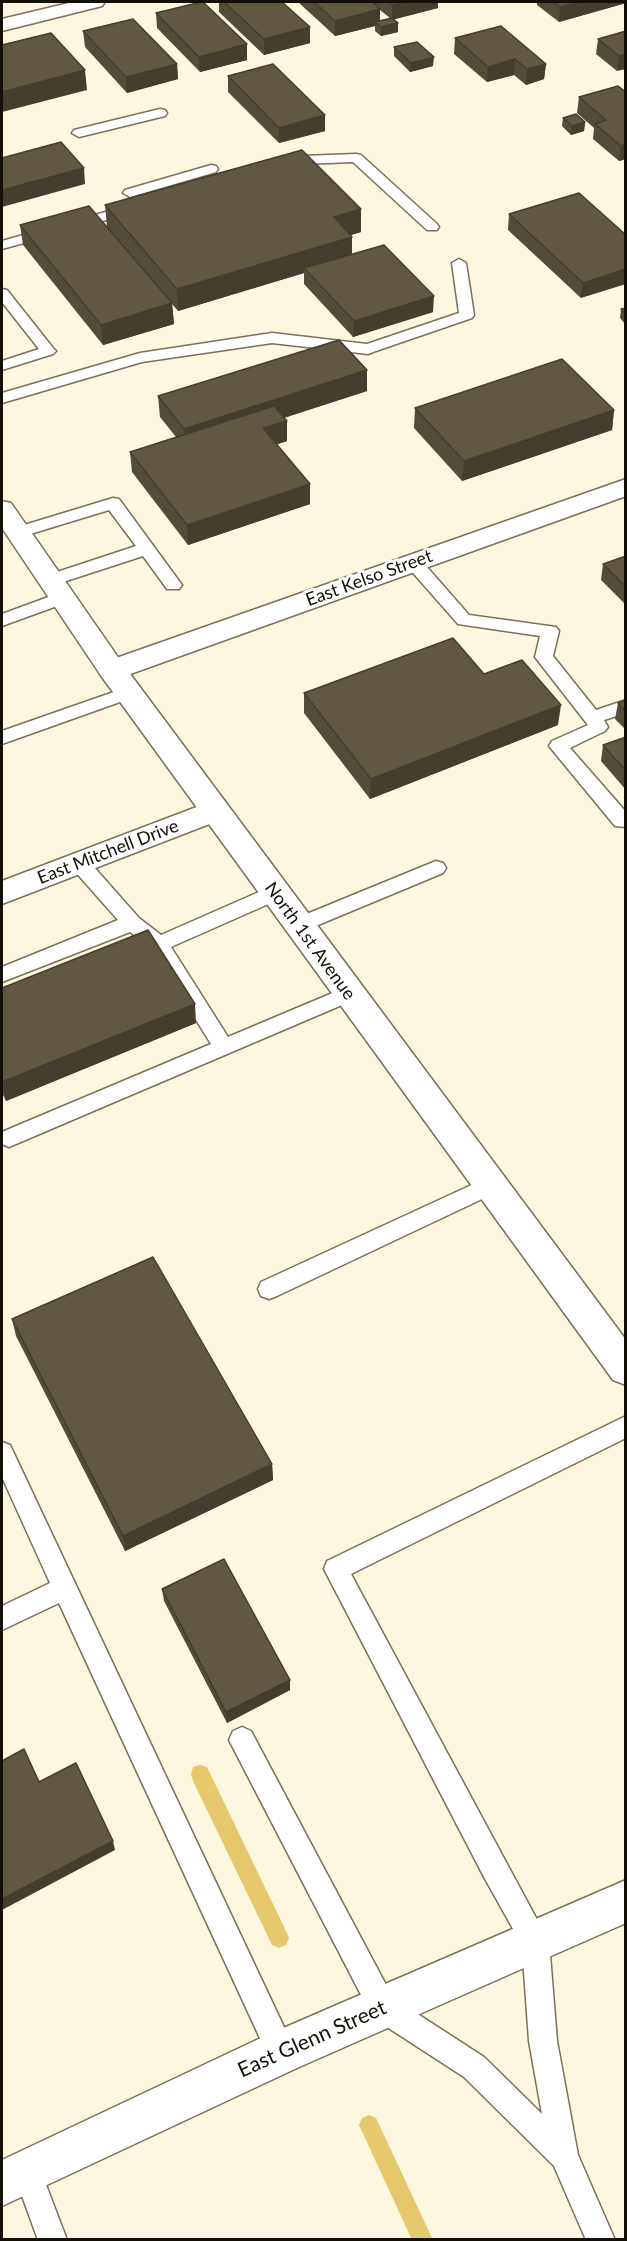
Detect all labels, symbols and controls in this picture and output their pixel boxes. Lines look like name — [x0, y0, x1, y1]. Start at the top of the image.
street label: East Kelso Street — [303, 545, 435, 611]
street label: East Mitchell Drive — [34, 815, 182, 889]
street label: North 1st Avenue — [260, 878, 360, 1004]
street label: East Glenn Street — [234, 1995, 390, 2083]

